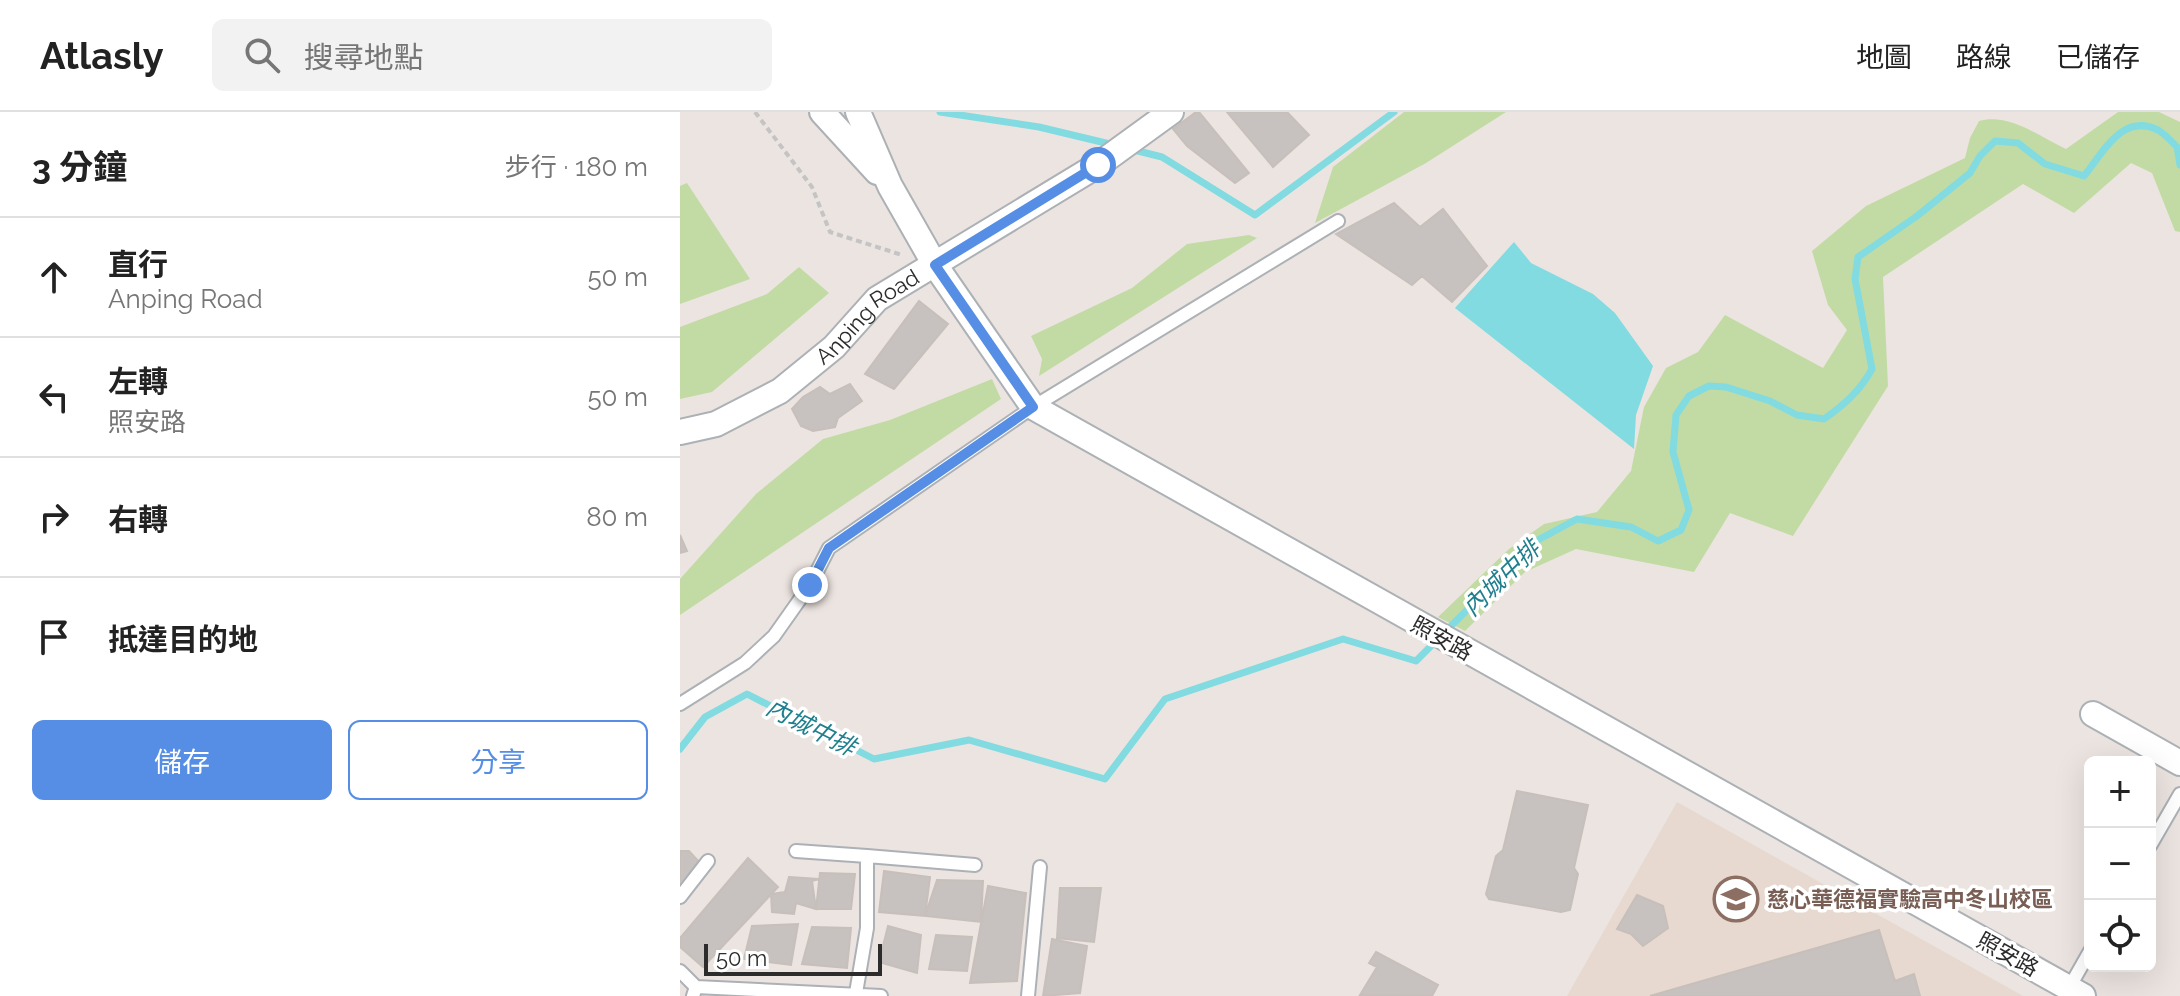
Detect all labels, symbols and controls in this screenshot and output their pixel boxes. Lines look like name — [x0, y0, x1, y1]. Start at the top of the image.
search box — [212, 19, 772, 91]
text: Atlasly — [40, 33, 164, 78]
icon: search — [240, 33, 284, 77]
text: 搜尋地點 — [304, 40, 424, 75]
text: 地圖 — [1856, 41, 1912, 74]
text: 路線 — [1956, 41, 2012, 74]
text: 已儲存 — [2056, 41, 2140, 74]
text: 3 分鐘 — [32, 147, 127, 187]
route start — [1080, 147, 1116, 183]
text: 步行 · 180 m — [505, 152, 648, 182]
text: 直行 — [108, 247, 168, 282]
icon: ahead — [32, 255, 76, 299]
text: 50 m — [587, 262, 648, 292]
street label: Anping Road — [810, 264, 923, 370]
text: Anping Road — [108, 284, 263, 314]
text: 左轉 — [108, 364, 168, 399]
icon: left — [32, 375, 76, 419]
text: 50 m — [587, 382, 648, 412]
text: 照安路 — [108, 407, 186, 437]
icon: right — [32, 495, 76, 539]
text: 右轉 — [108, 502, 168, 537]
text: 80 m — [586, 502, 648, 532]
water label: 內城中排 — [1456, 532, 1548, 622]
route end — [792, 567, 828, 603]
street label: 照安路 — [1407, 611, 1477, 665]
icon: arrive — [32, 615, 76, 659]
text: 抵達目的地 — [108, 622, 258, 657]
water label: 內城中排 — [762, 692, 863, 763]
button: 儲存 — [32, 720, 332, 800]
button: 分享 — [348, 720, 648, 800]
map controls — [2084, 756, 2156, 972]
button: + — [2084, 756, 2156, 828]
button: − — [2084, 828, 2156, 900]
school or university icon: 慈心華德福實驗高中冬山校區 — [1712, 875, 1760, 923]
place label: 慈心華德福實驗高中冬山校區 — [1767, 886, 2053, 912]
button: locate — [2084, 900, 2156, 972]
street label: 照安路 — [1973, 927, 2043, 981]
scale bar — [704, 940, 882, 976]
text: 50 m — [716, 945, 767, 971]

